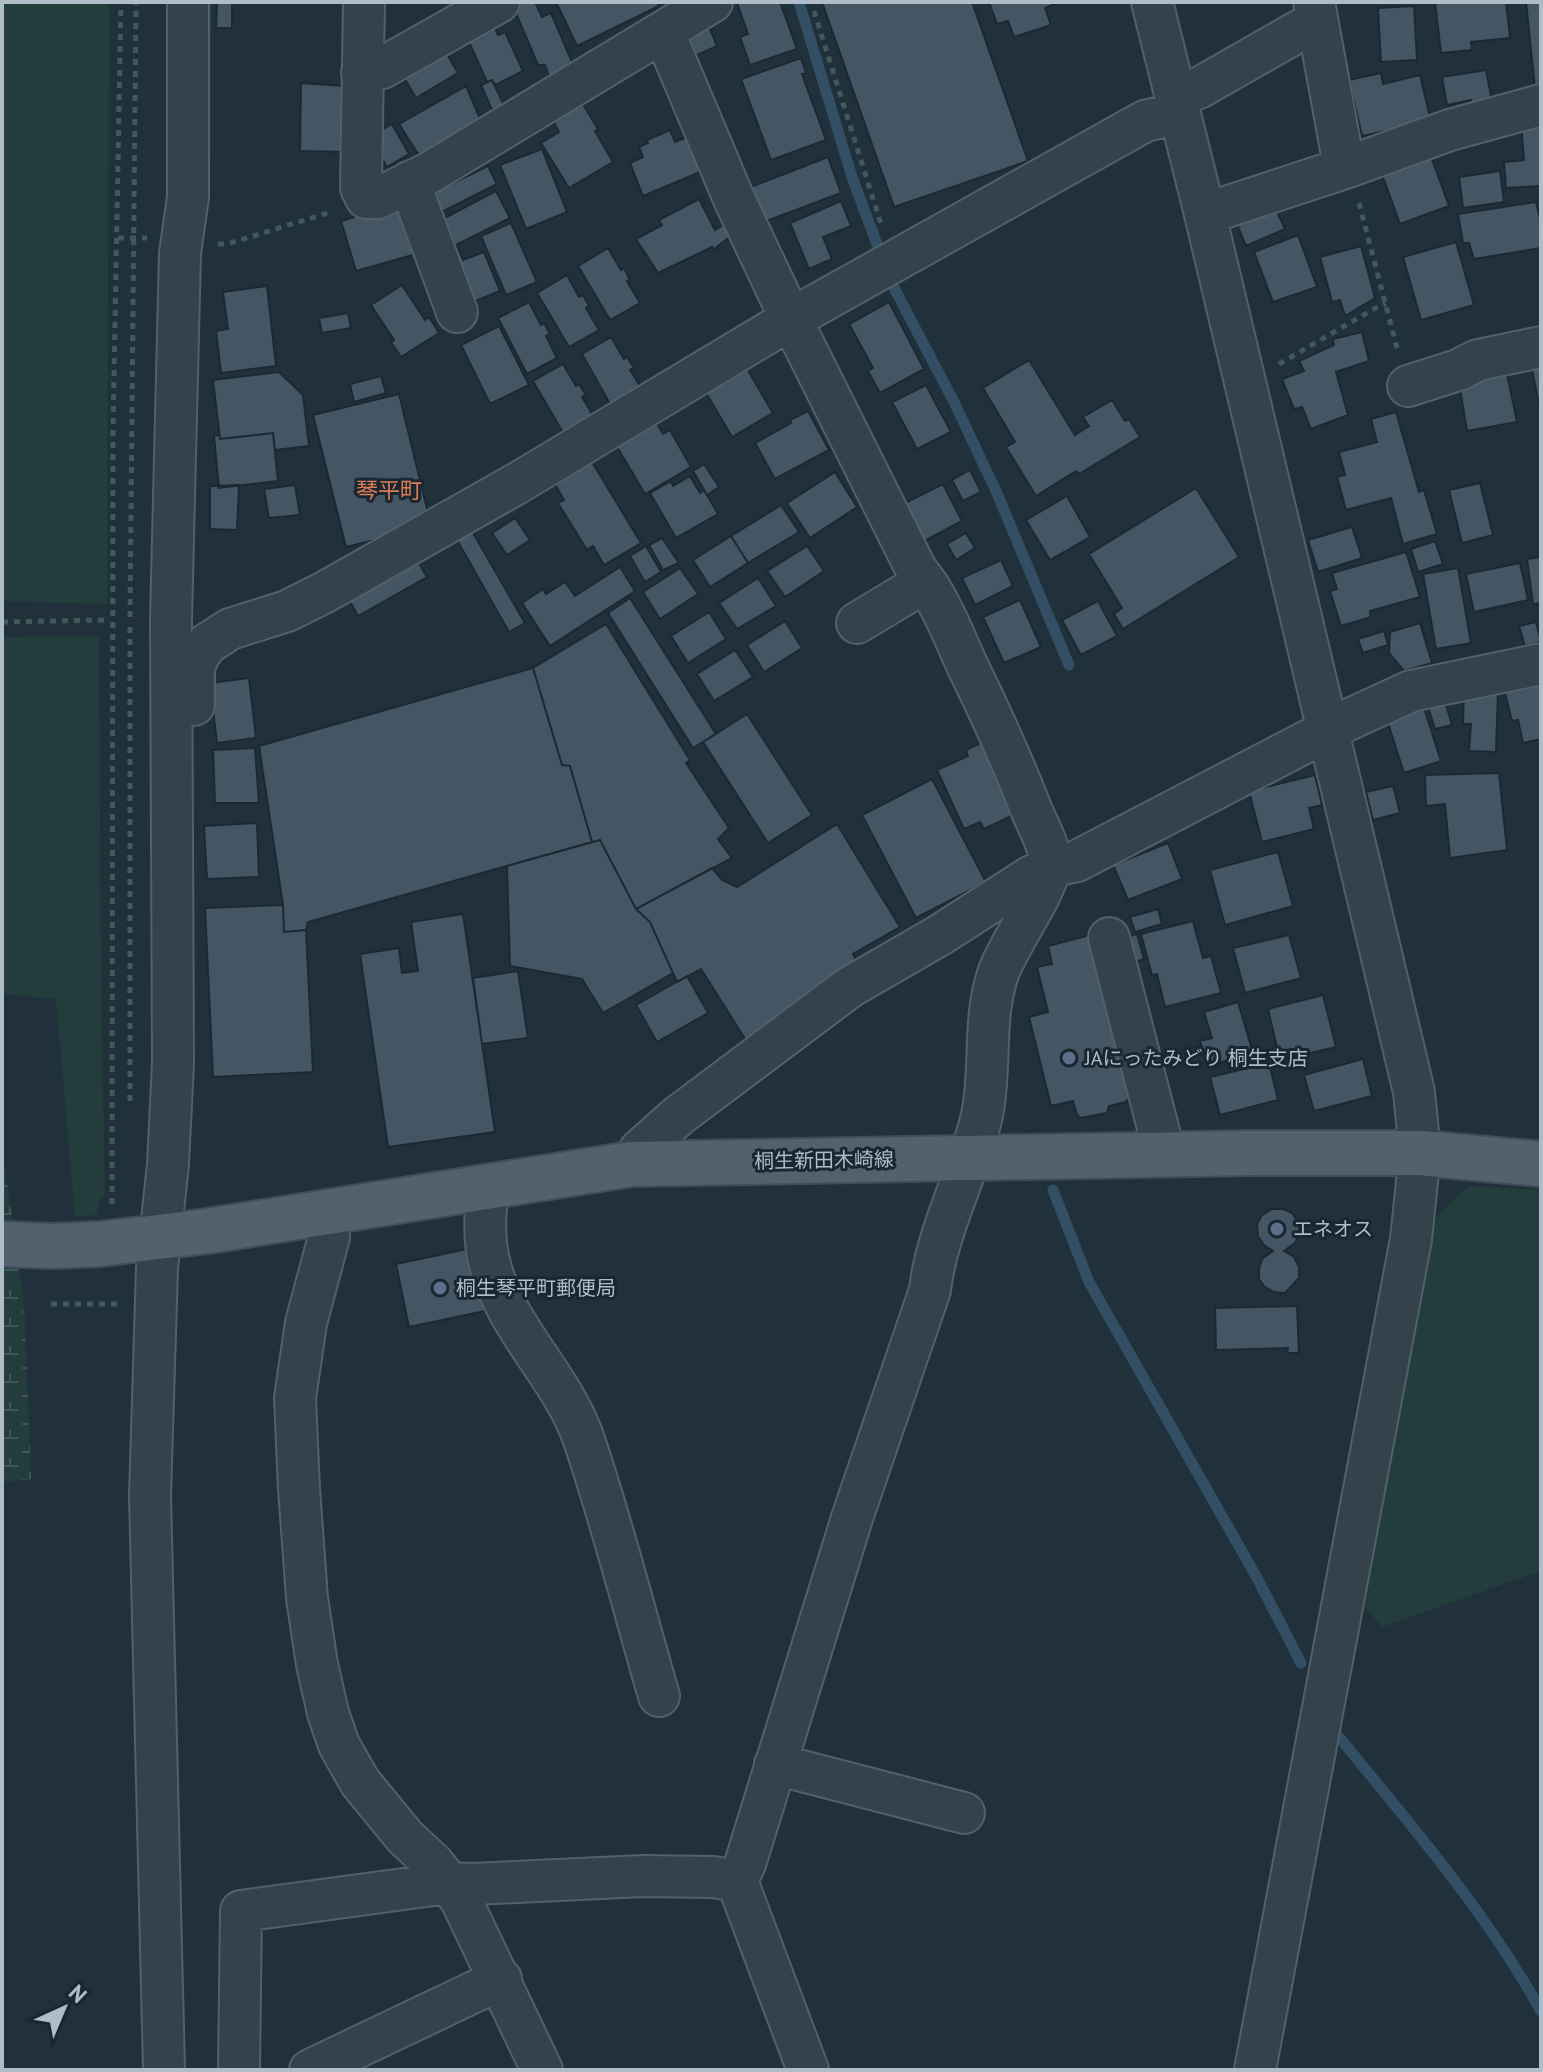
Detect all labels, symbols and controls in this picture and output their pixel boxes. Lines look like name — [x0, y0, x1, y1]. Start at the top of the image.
district label: 琴平町 — [356, 476, 422, 504]
place label: JAにったみどり 桐生支店 — [1084, 1045, 1308, 1071]
marker: JAにったみどり 桐生支店 — [1060, 1049, 1078, 1067]
street label: 桐生新田木崎線 — [754, 1146, 894, 1174]
place label: エネオス — [1293, 1216, 1373, 1242]
marker: エネオス — [1268, 1220, 1286, 1238]
place label: 桐生琴平町郵便局 — [456, 1275, 616, 1301]
marker: 桐生琴平町郵便局 — [431, 1279, 449, 1297]
north arrow — [24, 1968, 104, 2048]
text: N — [63, 1979, 93, 2009]

